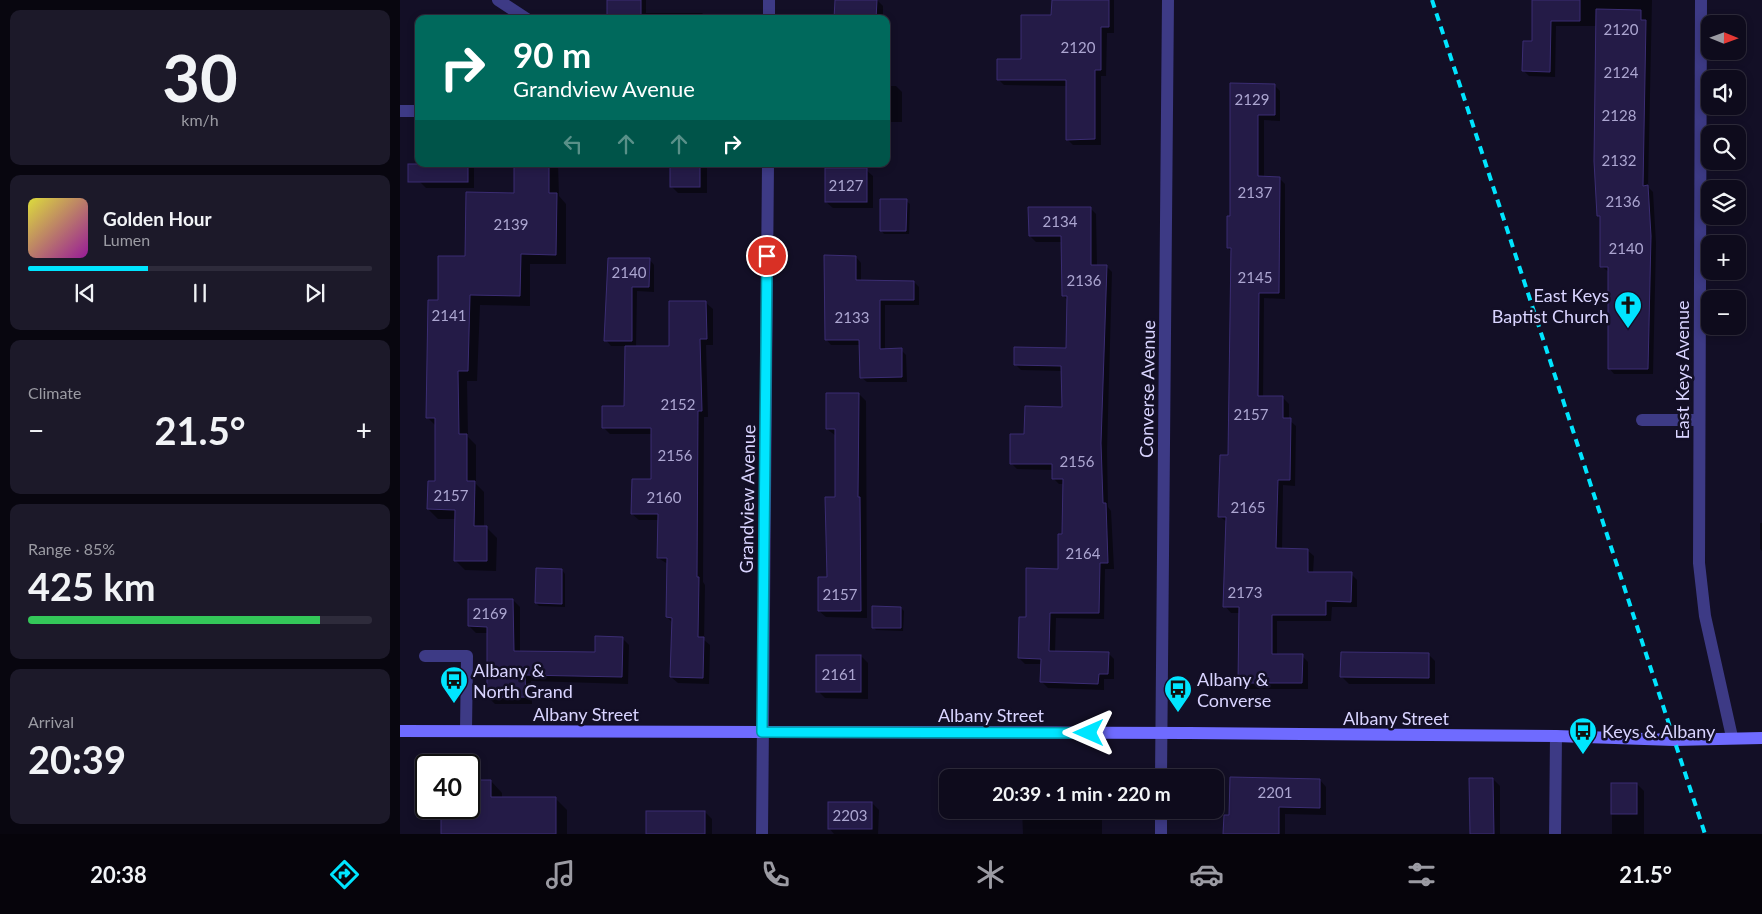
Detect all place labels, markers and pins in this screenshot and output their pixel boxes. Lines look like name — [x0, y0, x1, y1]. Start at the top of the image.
pin — [746, 235, 788, 277]
place label: East Keys Baptist Church — [1492, 284, 1609, 327]
church icon: East Keys Baptist Church — [1613, 290, 1643, 329]
place label: Albany & North Grand — [473, 659, 573, 702]
bus stop icon: Albany & North Grand — [439, 665, 469, 704]
place label: Albany & Converse — [1197, 668, 1271, 711]
bus stop icon: Albany & Converse — [1163, 674, 1193, 713]
bus stop icon: Keys & Albany — [1568, 716, 1598, 755]
place label: Keys & Albany — [1602, 720, 1716, 742]

